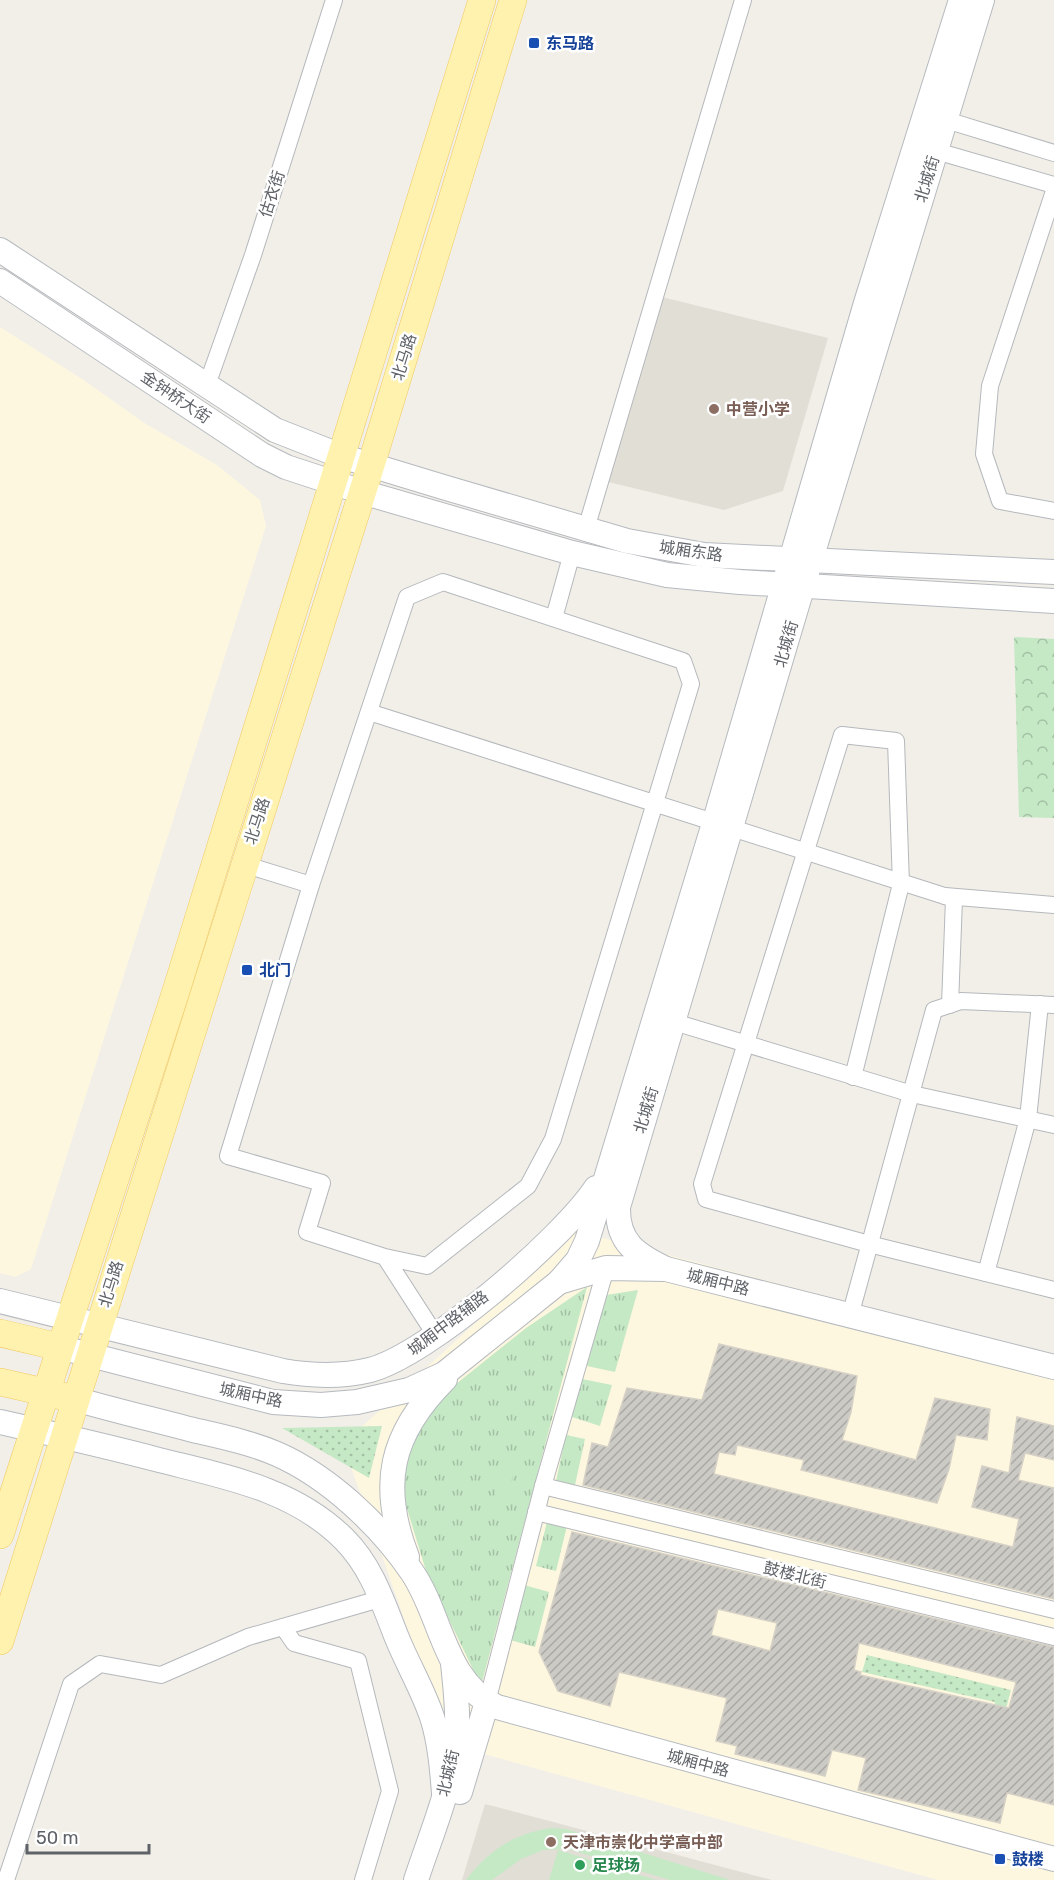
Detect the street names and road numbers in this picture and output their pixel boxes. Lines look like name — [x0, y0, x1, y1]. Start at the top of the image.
street label: 北城街 — [911, 153, 943, 205]
street label: 估衣街 — [256, 168, 288, 220]
street label: 北马路 — [388, 331, 420, 383]
street label: 金钟桥大街 — [138, 367, 214, 427]
street label: 城厢东路 — [658, 537, 724, 565]
street label: 北城街 — [770, 618, 802, 670]
street label: 北马路 — [241, 795, 273, 847]
street label: 北城街 — [630, 1084, 662, 1136]
street label: 北马路 — [95, 1258, 127, 1310]
street label: 城厢中路 — [685, 1265, 751, 1299]
street label: 城厢中路辅路 — [404, 1287, 492, 1359]
street label: 城厢中路 — [218, 1379, 284, 1411]
street label: 鼓楼北街 — [762, 1558, 828, 1592]
street label: 城厢中路 — [665, 1746, 731, 1780]
street label: 北城街 — [433, 1747, 463, 1799]

